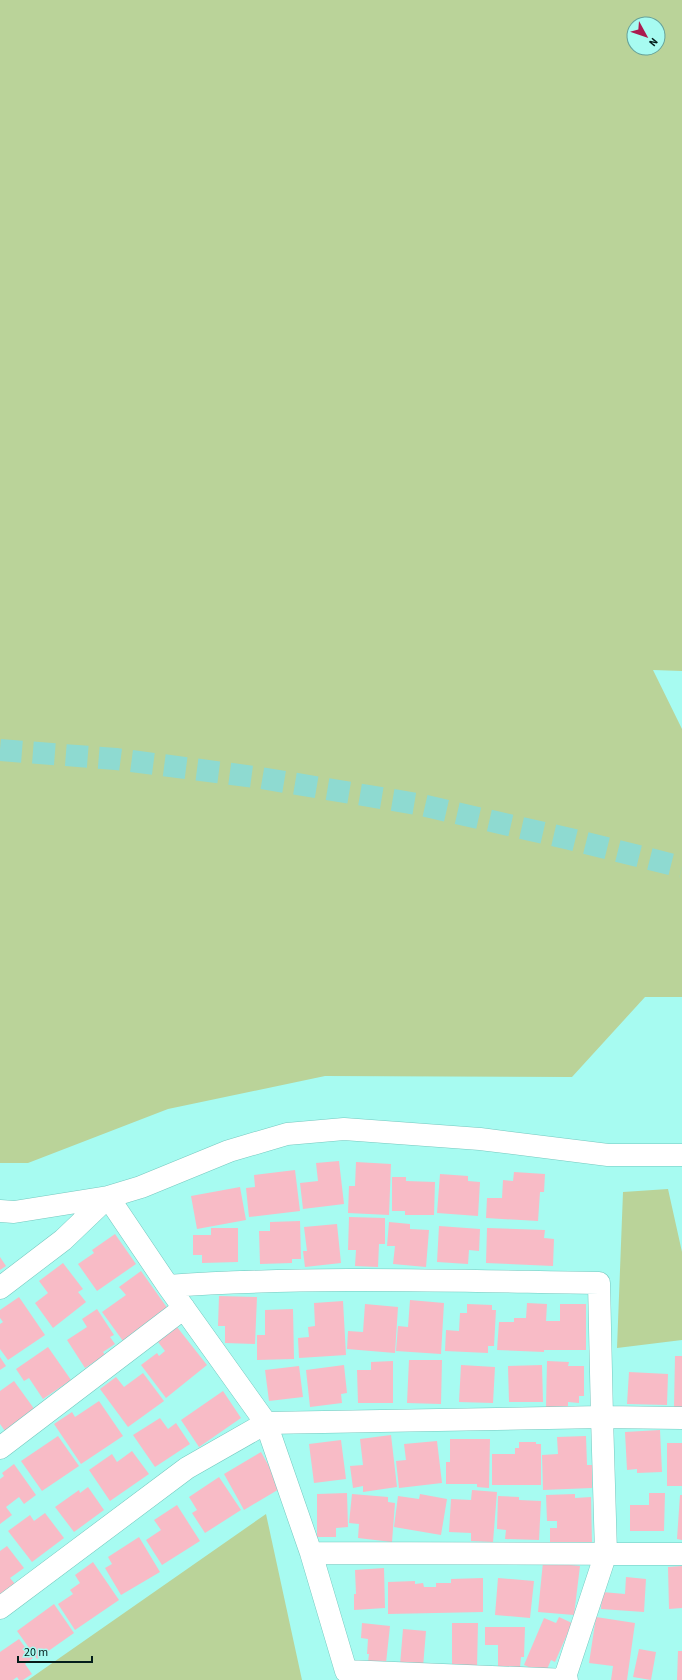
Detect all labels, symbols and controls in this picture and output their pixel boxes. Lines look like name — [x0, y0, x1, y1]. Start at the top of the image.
north arrow — [626, 16, 666, 56]
text: N — [645, 34, 661, 50]
scale bar — [18, 1638, 92, 1664]
text: 20 m — [24, 1644, 48, 1661]

